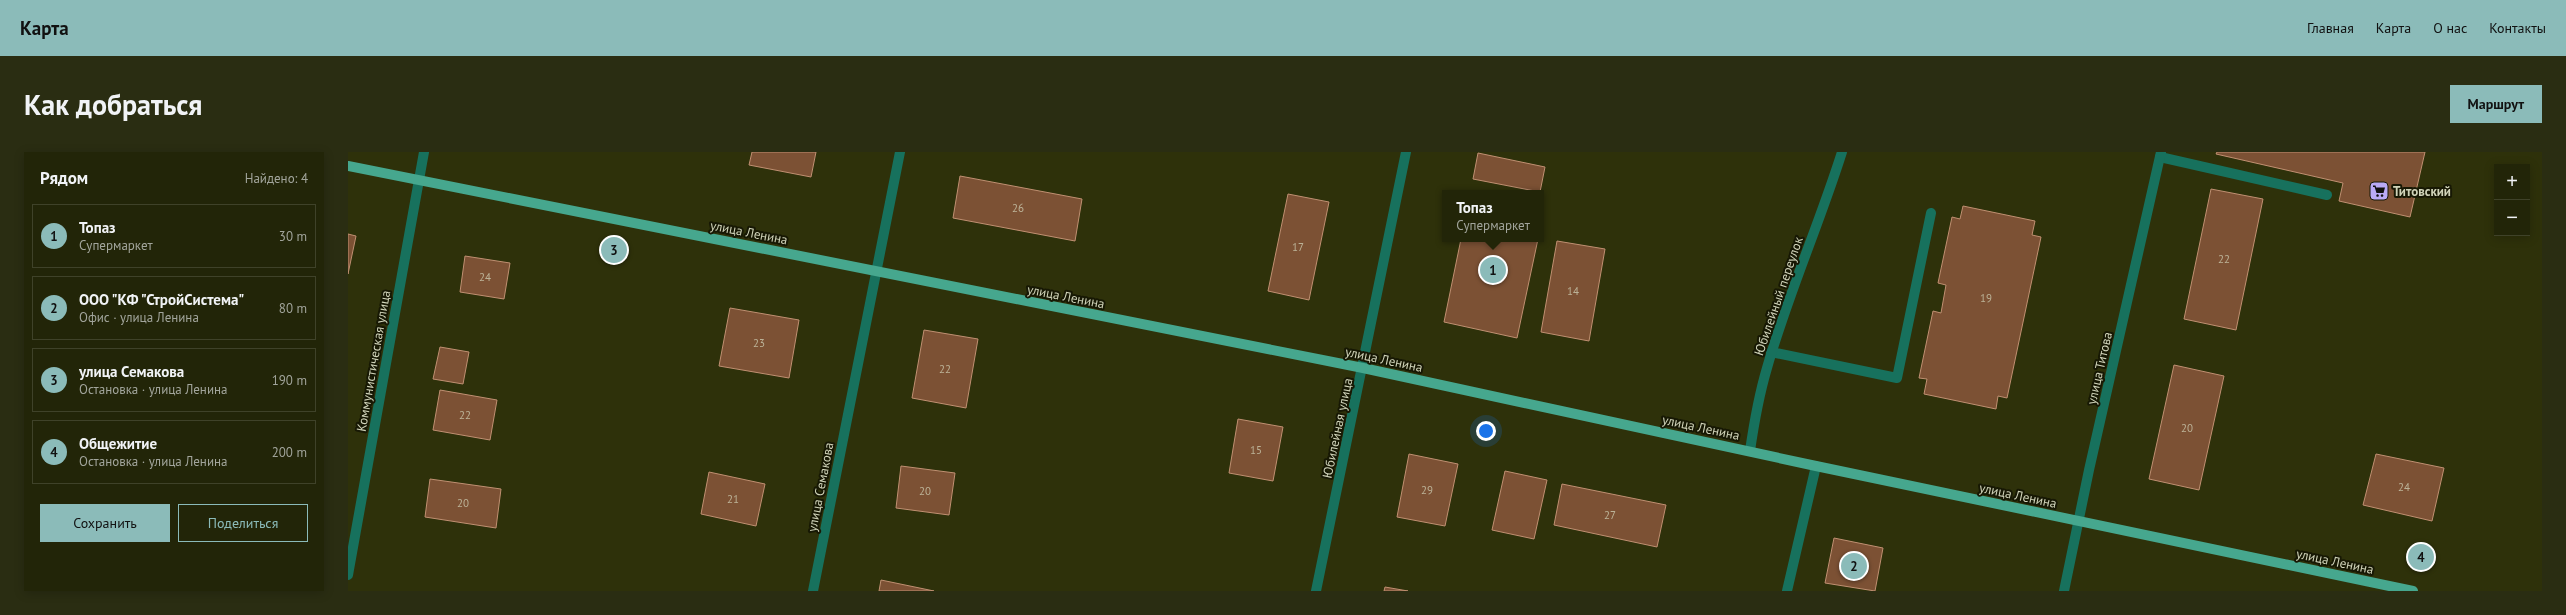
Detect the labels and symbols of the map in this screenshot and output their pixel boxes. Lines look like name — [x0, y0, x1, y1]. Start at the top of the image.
supermarket icon: Титовский — [2368, 180, 2390, 202]
place label: Титовский — [2393, 183, 2451, 200]
house number: 26 — [1012, 201, 1024, 215]
street label: улица Ленина — [709, 217, 789, 248]
street label: Юбилейный переулок — [1750, 234, 1807, 358]
pin: 3 — [601, 235, 627, 265]
house number: 17 — [1292, 240, 1304, 254]
house number: 22 — [2218, 252, 2230, 266]
pin: 1 — [1480, 255, 1506, 285]
house number: 24 — [479, 270, 491, 284]
street label: улица Ленина — [1026, 281, 1106, 312]
house number: 14 — [1567, 284, 1579, 298]
street label: Коммунистическая улица — [353, 289, 394, 433]
house number: 19 — [1980, 291, 1992, 305]
street label: улица Титова — [2083, 330, 2116, 406]
house number: 23 — [753, 336, 765, 350]
street label: улица Ленина — [1344, 343, 1424, 376]
house number: 22 — [939, 362, 951, 376]
street label: Юбилейная улица — [1319, 376, 1356, 480]
house number: 22 — [459, 408, 471, 422]
street label: улица Ленина — [1661, 411, 1741, 444]
your location — [1476, 421, 1496, 441]
house number: 20 — [2181, 421, 2193, 435]
street label: улица Семакова — [803, 441, 838, 533]
house number: 15 — [1250, 443, 1262, 457]
street label: улица Ленина — [1978, 479, 2058, 512]
house number: 24 — [2398, 480, 2410, 494]
house number: 29 — [1421, 483, 1433, 497]
house number: 20 — [919, 484, 931, 498]
house number: 21 — [727, 492, 739, 506]
house number: 20 — [457, 496, 469, 510]
house number: 27 — [1604, 508, 1616, 522]
pin: 4 — [2408, 542, 2434, 572]
street label: улица Ленина — [2295, 545, 2375, 578]
pin: 2 — [1841, 551, 1867, 581]

